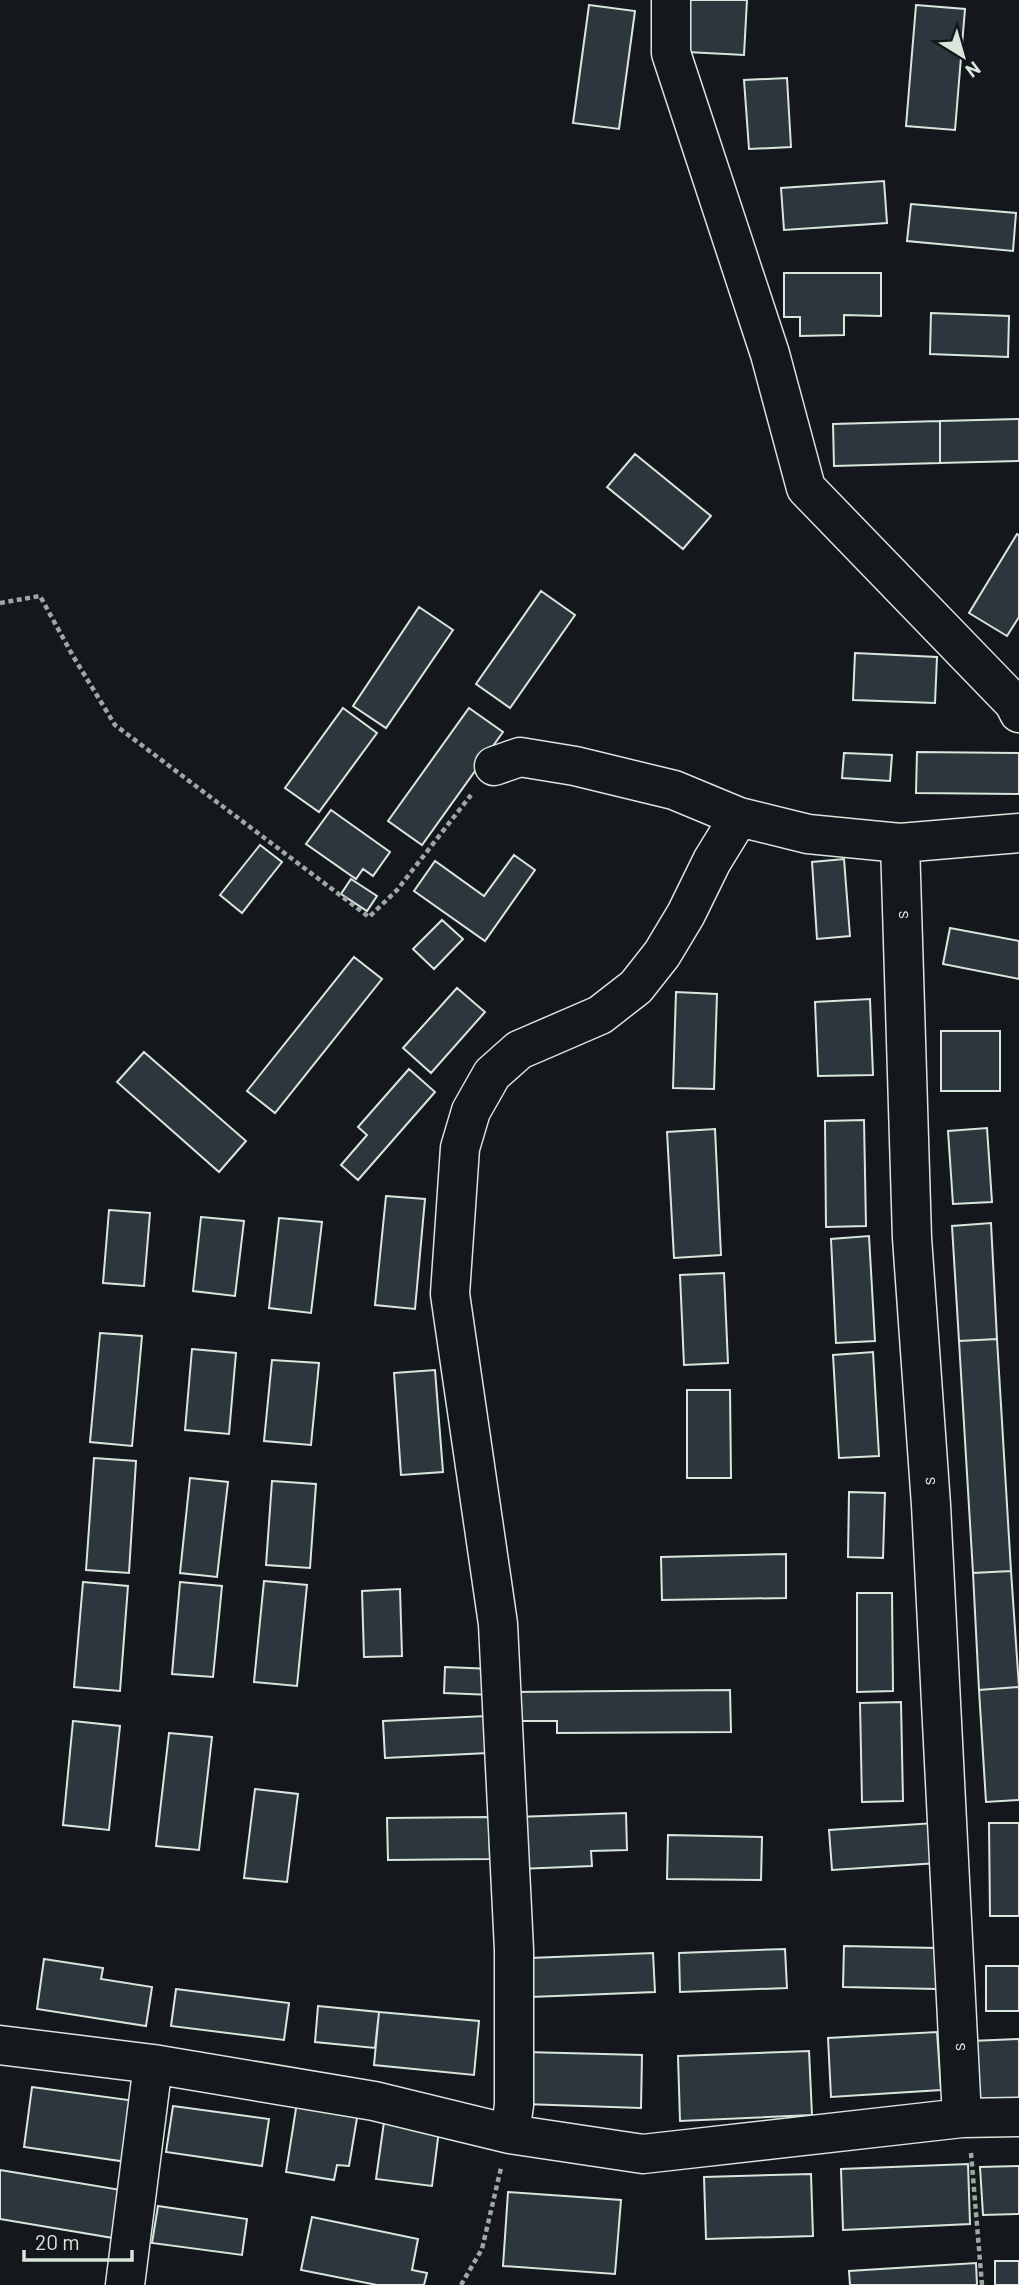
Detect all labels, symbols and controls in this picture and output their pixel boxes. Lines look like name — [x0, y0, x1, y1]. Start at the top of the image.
north arrow — [928, 21, 998, 91]
text: N — [962, 57, 986, 83]
street label: s — [890, 910, 912, 920]
street label: s — [917, 1476, 939, 1486]
street label: s — [947, 2042, 969, 2052]
scale bar — [24, 2218, 133, 2262]
text: 20 m — [35, 2229, 80, 2254]

